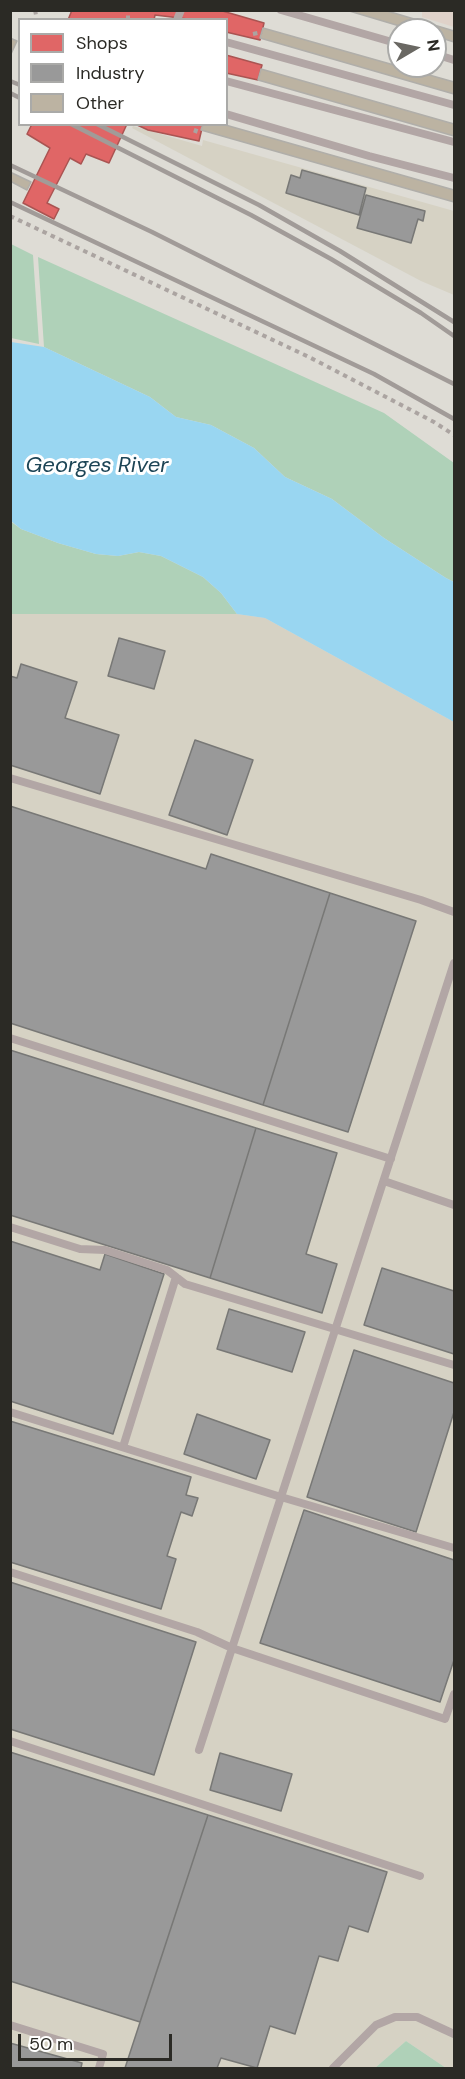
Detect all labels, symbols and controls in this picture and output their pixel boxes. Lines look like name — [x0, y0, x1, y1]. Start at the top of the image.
legend — [18, 18, 228, 126]
north arrow — [387, 18, 447, 78]
text: Shops — [76, 31, 128, 55]
text: N — [422, 38, 445, 53]
text: Industry — [76, 61, 145, 85]
text: Other — [76, 91, 124, 115]
water label: Georges River — [26, 453, 168, 479]
scale bar — [21, 2022, 176, 2060]
text: 50 m — [29, 2032, 73, 2056]

